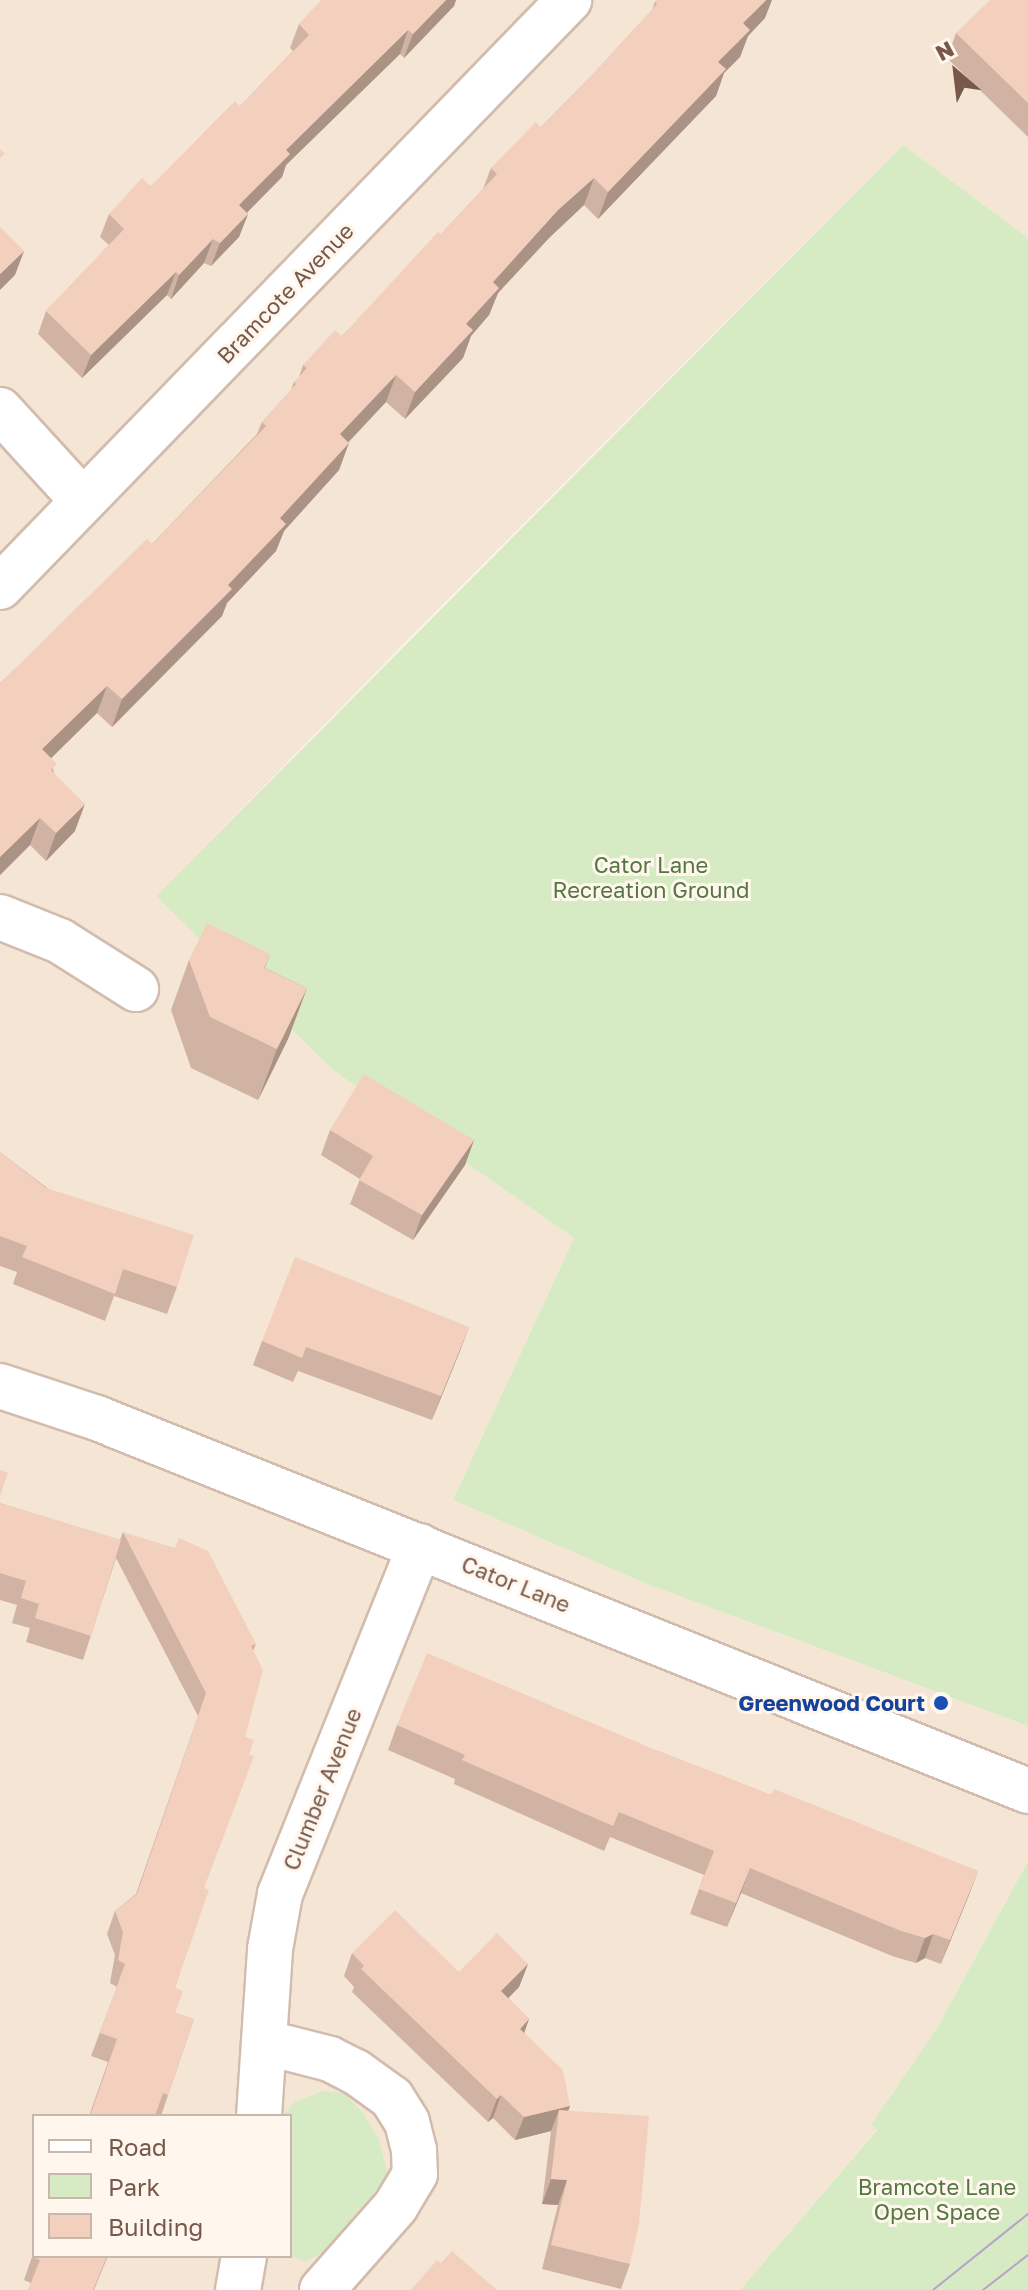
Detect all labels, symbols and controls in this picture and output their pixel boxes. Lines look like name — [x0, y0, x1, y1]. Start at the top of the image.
north arrow — [916, 32, 996, 112]
text: N — [931, 35, 958, 66]
street label: Bramcote Avenue — [211, 217, 359, 369]
park label: Cator Lane Recreation Ground — [552, 851, 750, 902]
street label: Cator Lane — [458, 1550, 574, 1618]
place label: Greenwood Court — [738, 1690, 925, 1716]
marker: Greenwood Court — [932, 1694, 950, 1712]
street label: Clumber Avenue — [277, 1704, 367, 1874]
legend — [32, 2114, 292, 2258]
text: Road — [108, 2132, 167, 2161]
text: Park — [108, 2172, 160, 2201]
park label: Bramcote Lane Open Space — [858, 2173, 1016, 2224]
text: Building — [108, 2212, 203, 2241]

